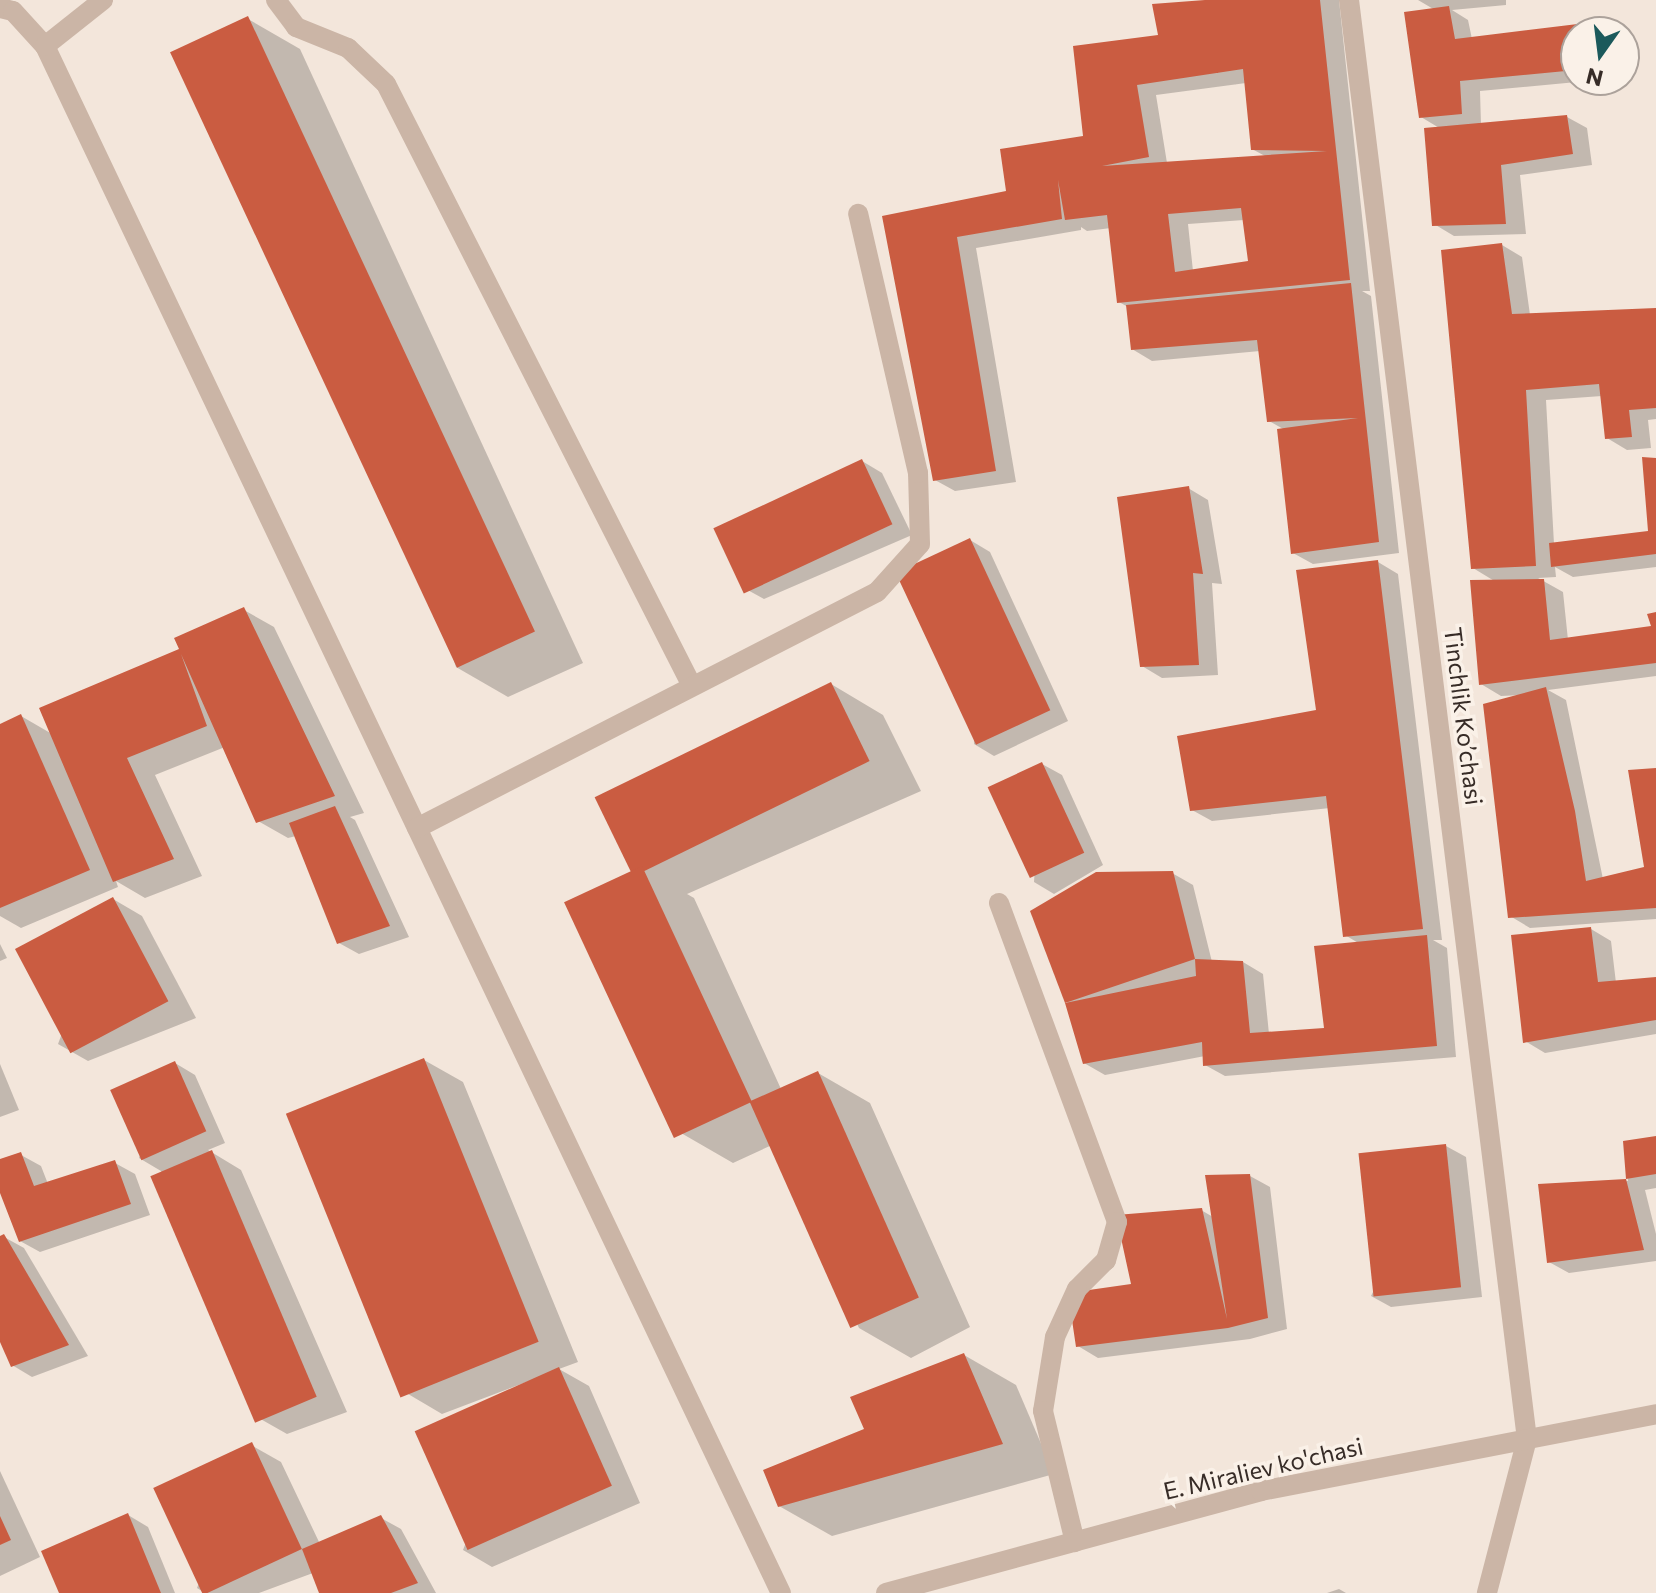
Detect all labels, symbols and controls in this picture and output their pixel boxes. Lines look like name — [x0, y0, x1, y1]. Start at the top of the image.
north arrow — [1560, 16, 1640, 96]
text: N — [1583, 63, 1606, 93]
street label: Tinchlik Ko’chasi — [1439, 625, 1489, 807]
street label: E. Miraliev ko'chasi — [1160, 1431, 1366, 1505]

